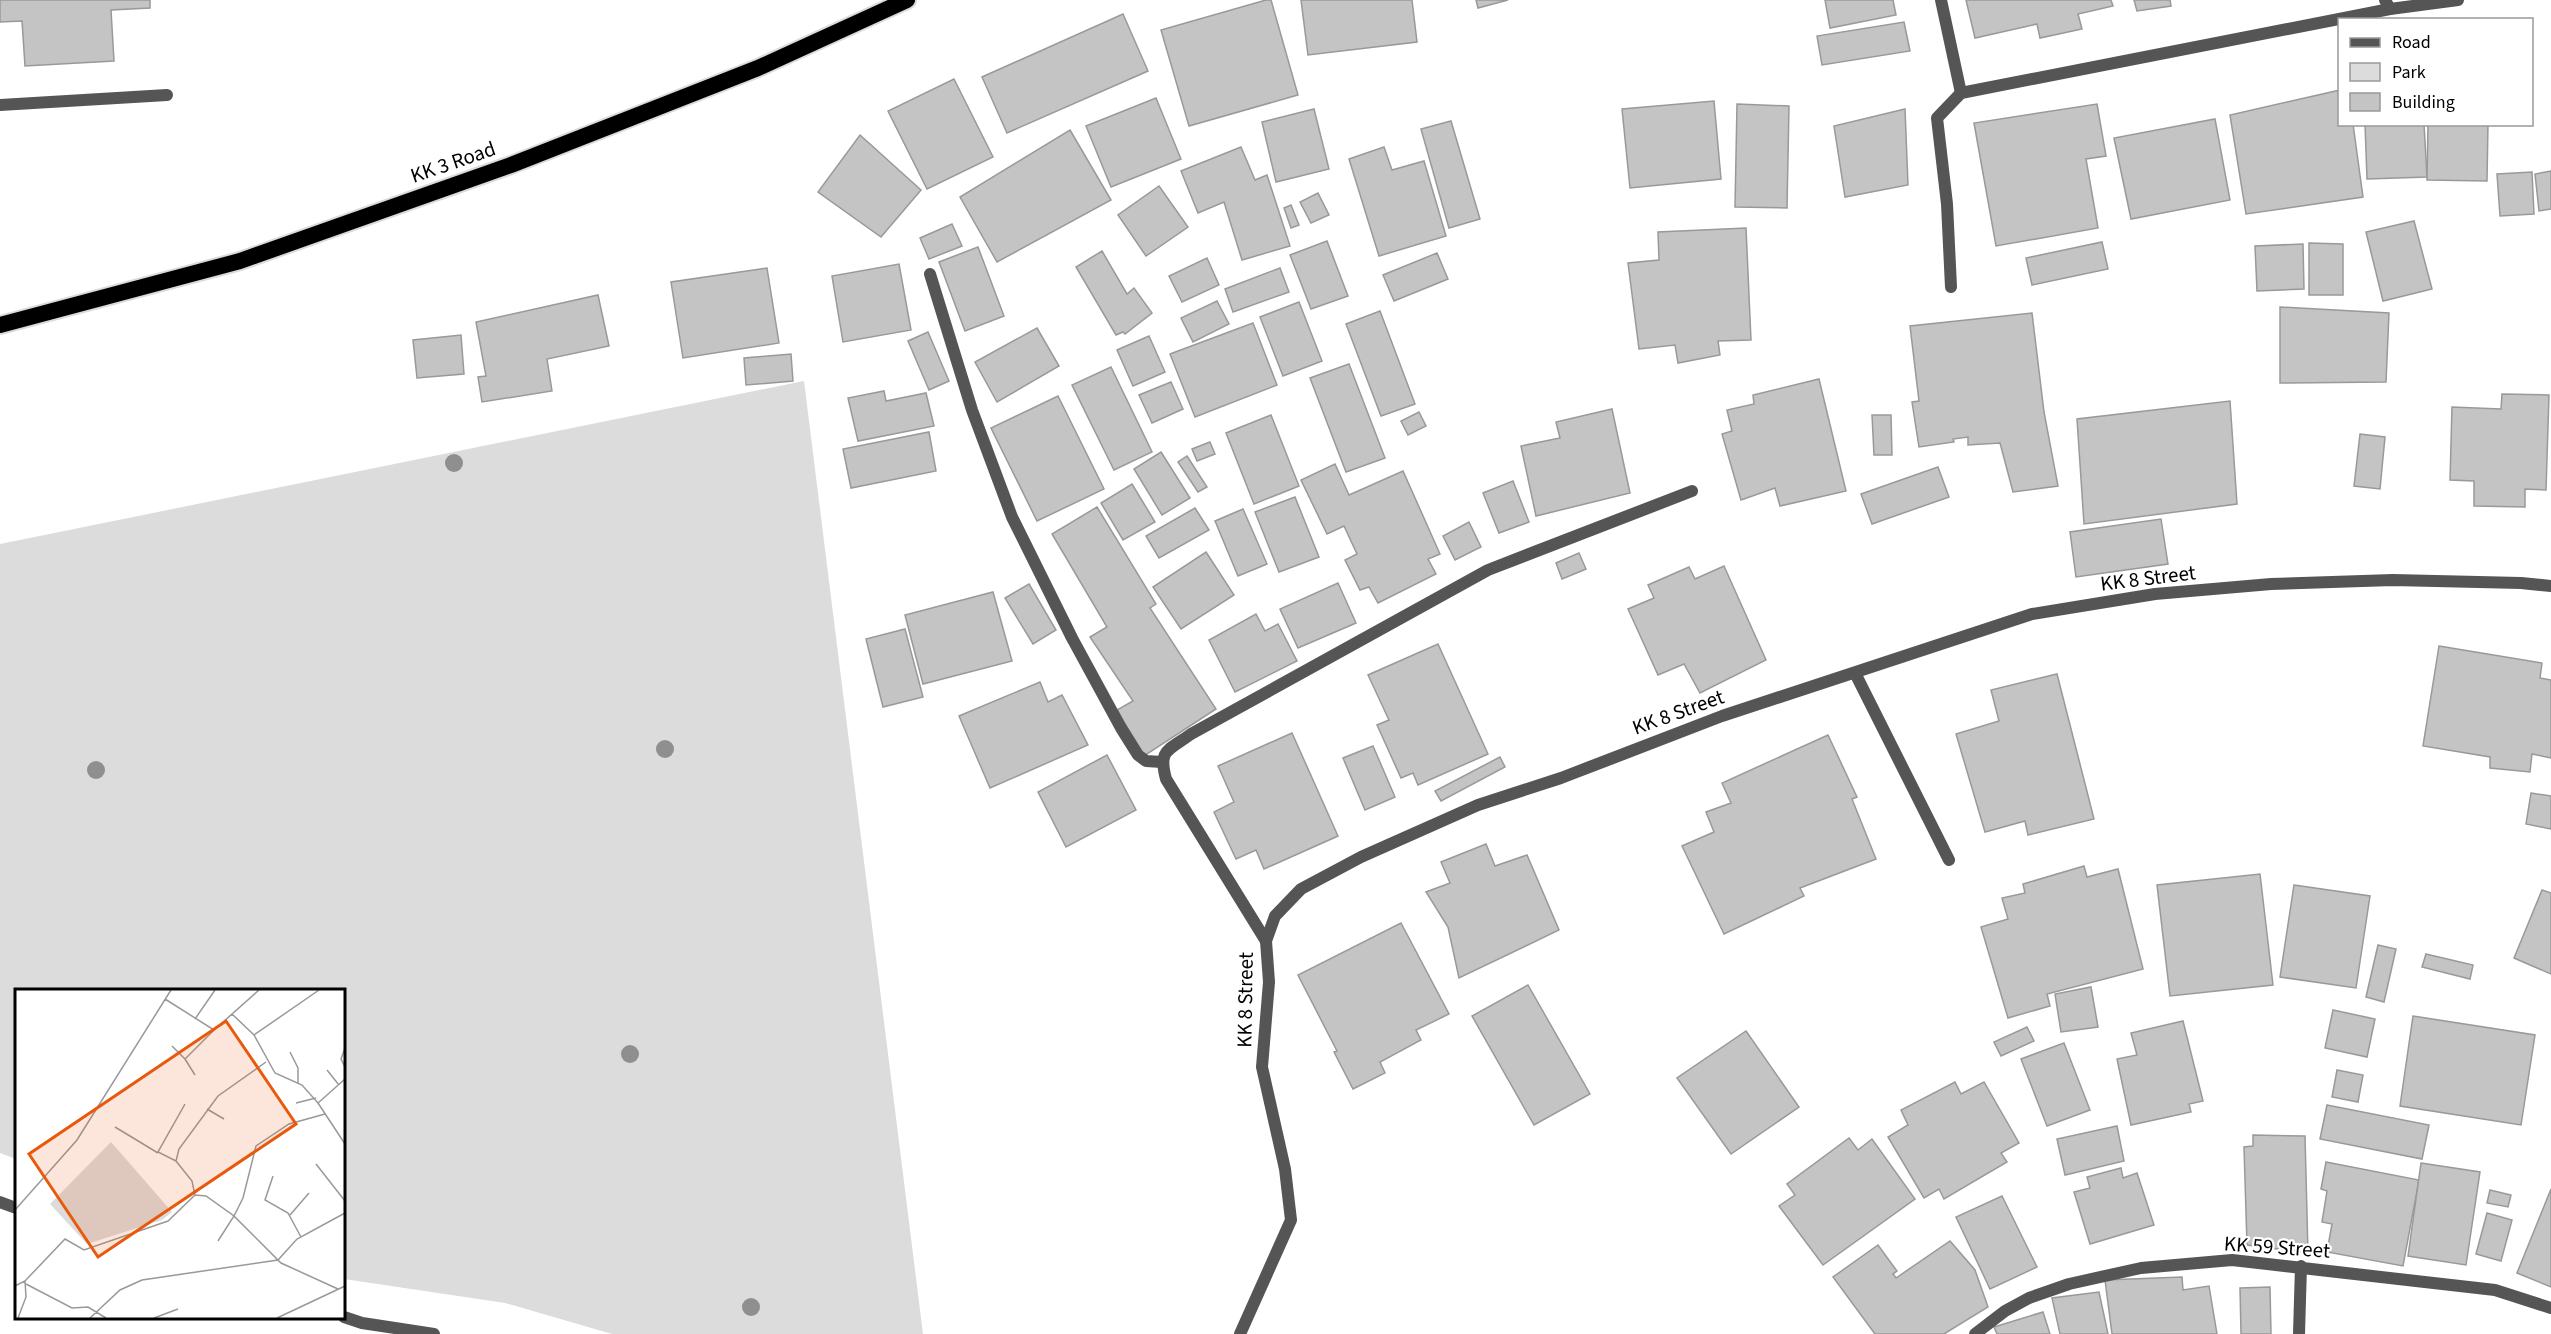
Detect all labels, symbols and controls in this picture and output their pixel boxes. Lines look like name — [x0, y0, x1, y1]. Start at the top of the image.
legend — [2338, 18, 2533, 126]
text: Road — [2392, 30, 2431, 55]
text: Park — [2392, 60, 2426, 85]
text: Building — [2392, 90, 2455, 115]
street label: KK 3 Road — [406, 133, 500, 191]
street label: KK 8 Street — [2099, 557, 2197, 599]
street label: KK 8 Street — [1628, 682, 1728, 742]
street label: KK 8 Street — [1229, 952, 1261, 1048]
inset map — [15, 989, 345, 1319]
street label: KK 59 Street — [2223, 1228, 2331, 1266]

